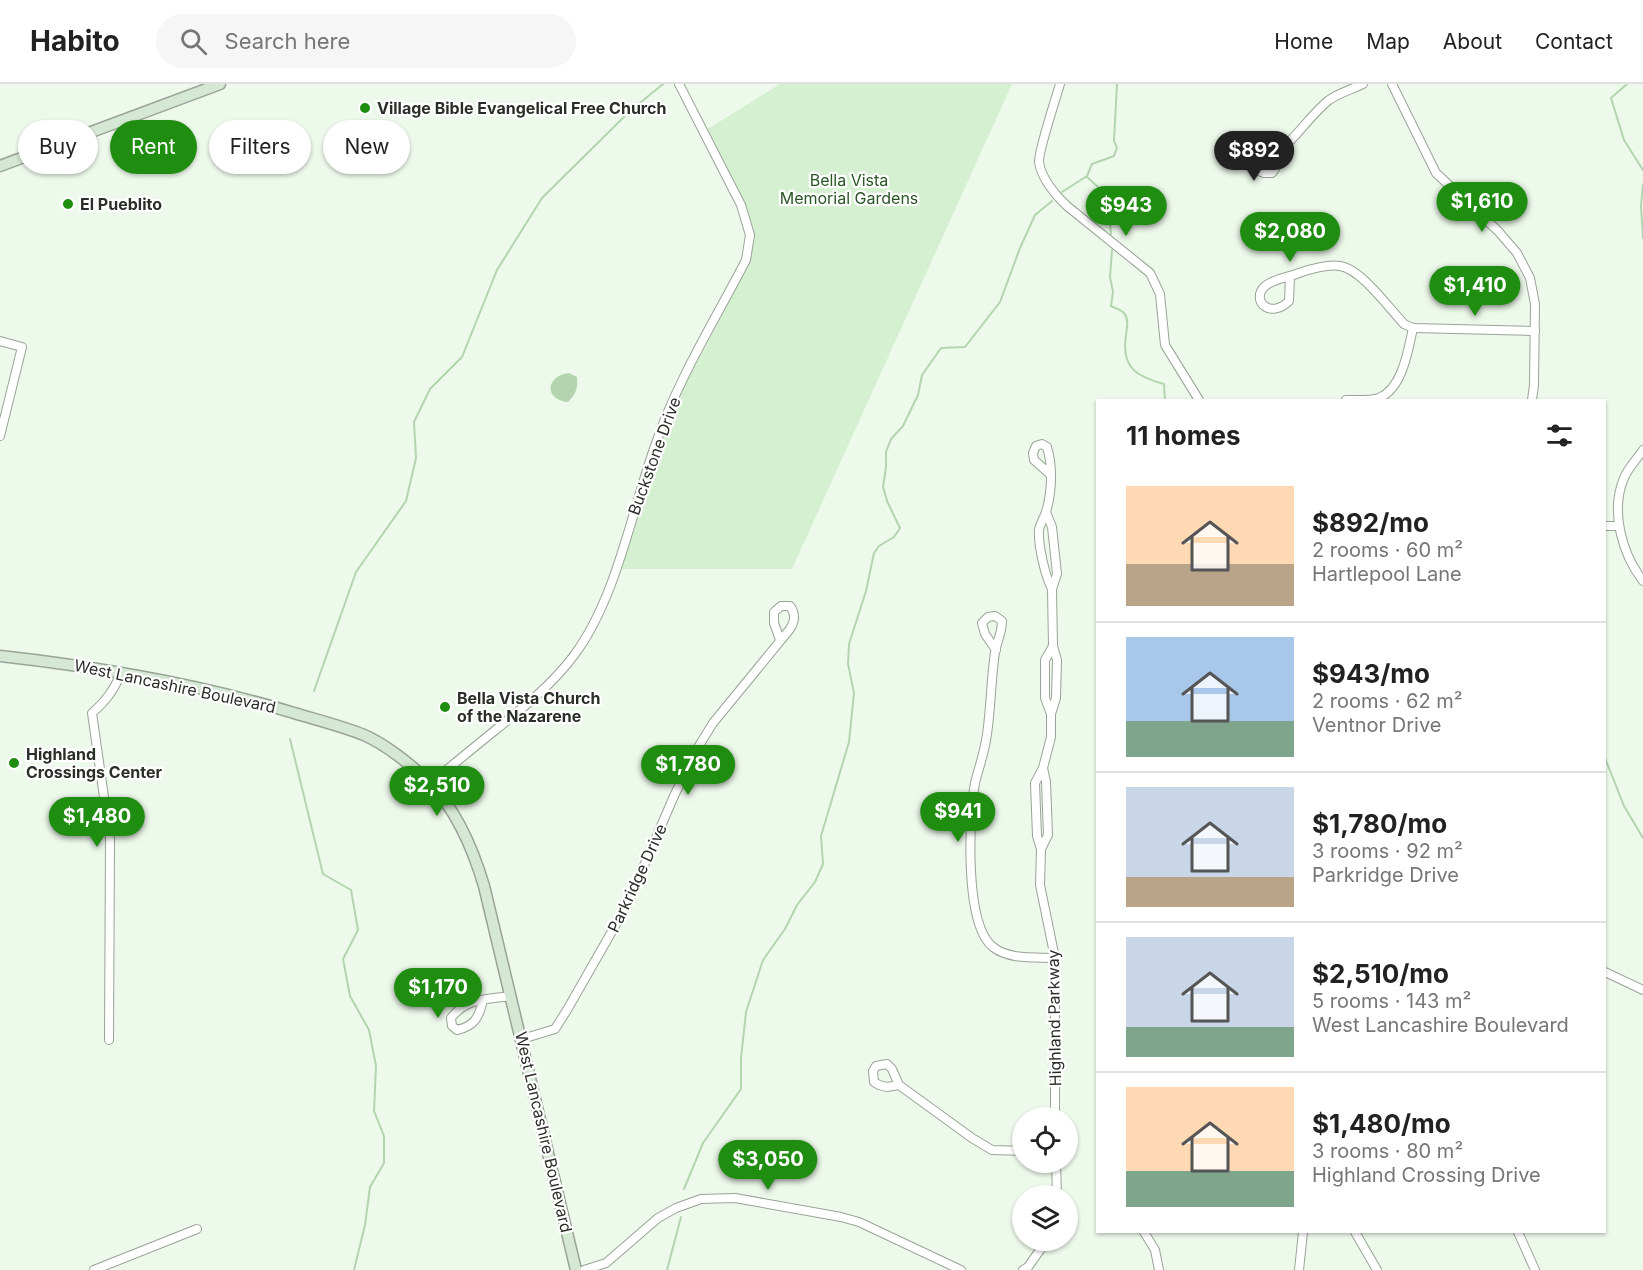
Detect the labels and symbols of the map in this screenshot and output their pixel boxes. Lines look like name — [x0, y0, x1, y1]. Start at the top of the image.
place label: Village Bible Evangelical Free Church — [377, 98, 666, 118]
marker: Village Bible Evangelical Free Church — [358, 101, 372, 115]
pin: $892 — [1218, 131, 1290, 182]
park label: Bella Vista Memorial Gardens — [780, 170, 918, 208]
pin: $1,610 — [1433, 182, 1531, 233]
pin: $943 — [1090, 186, 1162, 237]
place label: El Pueblito — [80, 194, 162, 214]
marker: El Pueblito — [61, 197, 75, 211]
pin: $2,080 — [1241, 212, 1339, 263]
pin: $1,410 — [1426, 266, 1524, 317]
street label: Buckstone Drive — [623, 394, 685, 518]
street label: West Lancashire Boulevard — [72, 655, 278, 717]
place label: Bella Vista Church of the Nazarene — [457, 688, 600, 726]
marker: Bella Vista Church of the Nazarene — [438, 700, 452, 714]
place label: Highland Crossings Center — [26, 744, 162, 782]
pin: $1,780 — [639, 745, 737, 796]
marker: Highland Crossings Center — [7, 756, 21, 770]
pin: $2,510 — [388, 766, 486, 817]
pin: $941 — [922, 792, 994, 843]
pin: $1,480 — [48, 797, 146, 848]
street label: Parkridge Drive — [603, 821, 671, 935]
street label: Highland Parkway — [1043, 949, 1065, 1087]
pin: $1,170 — [389, 968, 487, 1019]
street label: West Lancashire Boulevard — [511, 1030, 577, 1234]
pin: $3,050 — [719, 1140, 817, 1191]

